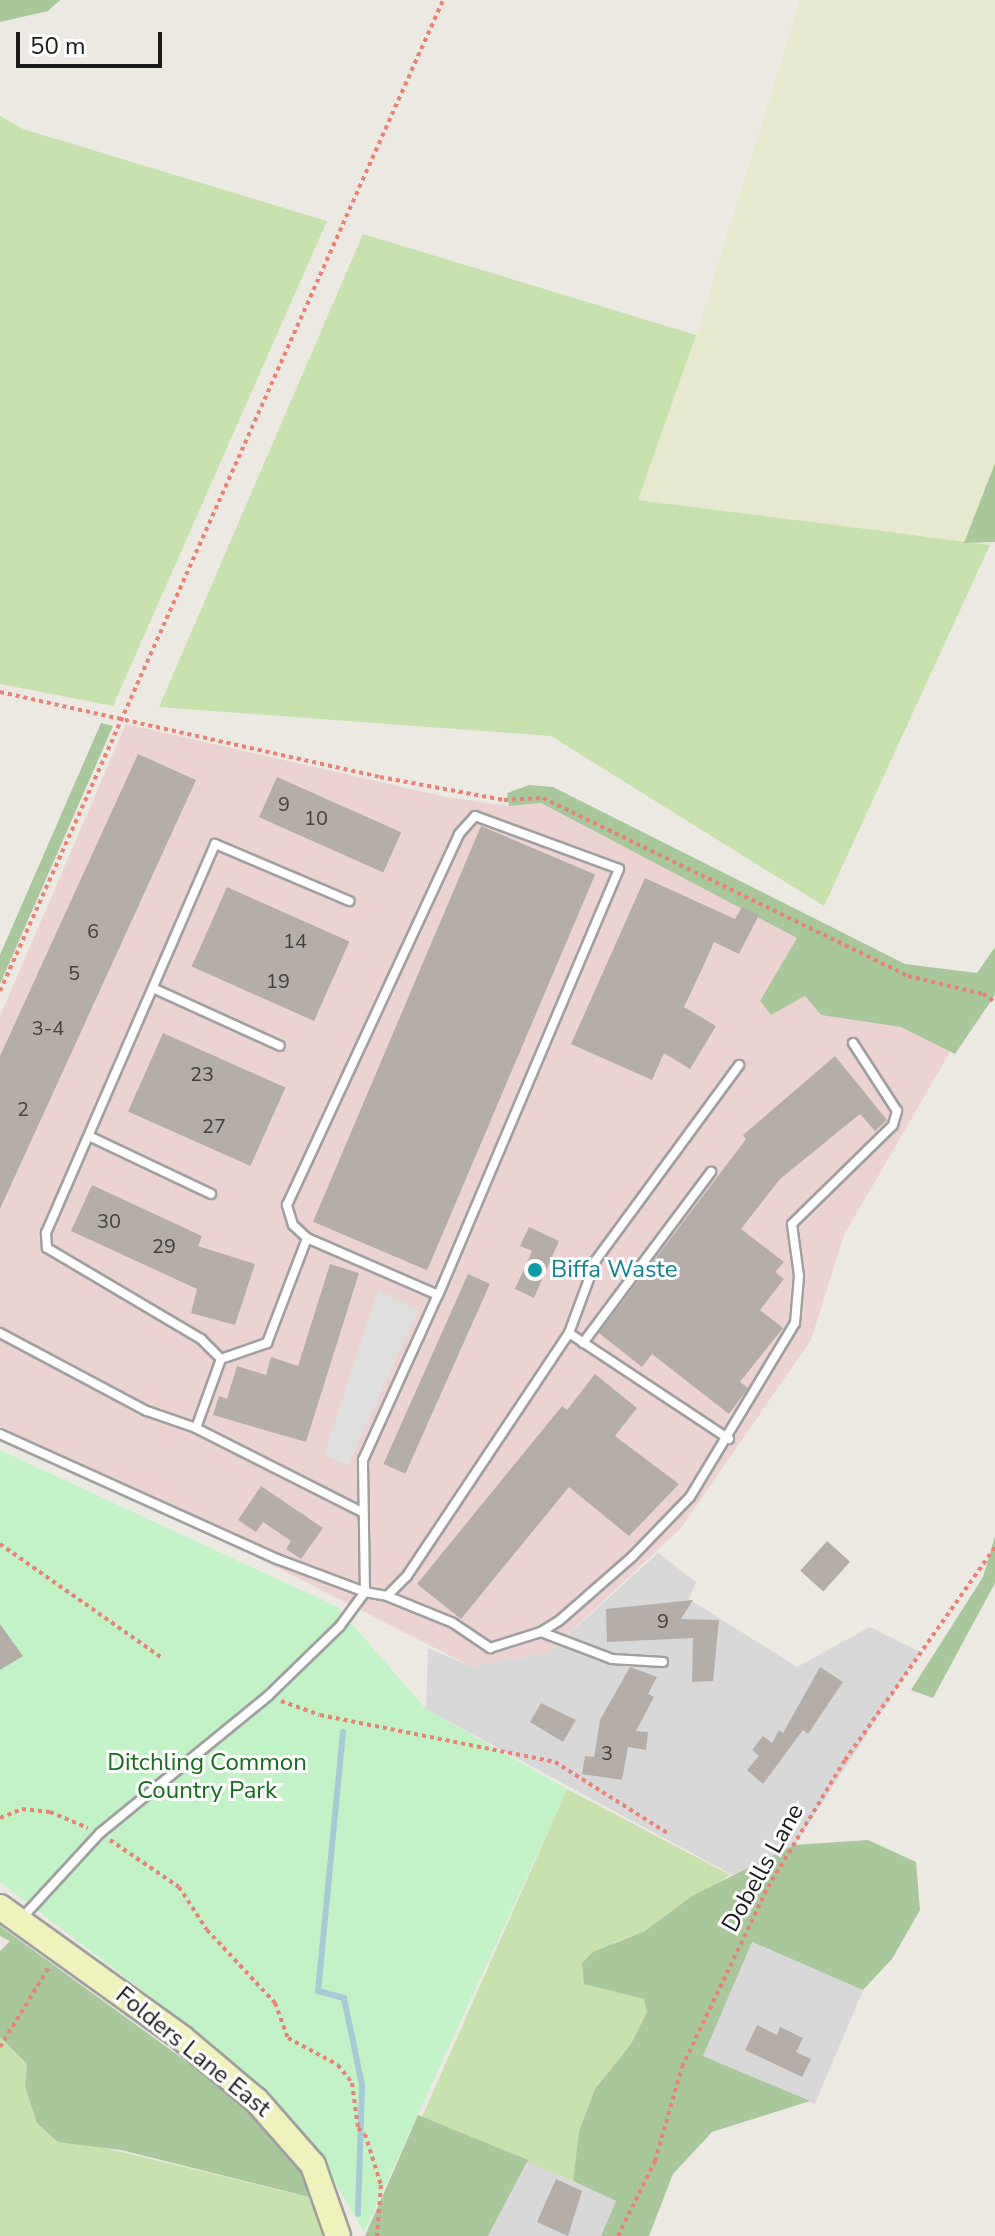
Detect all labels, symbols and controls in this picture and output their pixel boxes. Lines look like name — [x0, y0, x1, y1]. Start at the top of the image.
scale bar — [20, 16, 166, 66]
text: 50 m — [30, 30, 86, 62]
house number: 9 — [278, 792, 290, 816]
house number: 10 — [304, 806, 328, 830]
house number: 6 — [87, 919, 99, 943]
house number: 14 — [283, 929, 307, 953]
house number: 5 — [68, 961, 80, 985]
house number: 19 — [266, 969, 290, 993]
house number: 3-4 — [32, 1016, 64, 1040]
house number: 23 — [190, 1062, 214, 1086]
house number: 2 — [17, 1097, 29, 1121]
house number: 27 — [202, 1114, 226, 1138]
house number: 30 — [97, 1209, 121, 1233]
house number: 29 — [152, 1234, 176, 1258]
place label: Biffa Waste — [551, 1256, 677, 1284]
marker: Biffa Waste — [526, 1261, 544, 1279]
house number: 9 — [657, 1609, 669, 1633]
house number: 3 — [601, 1741, 613, 1765]
park label: Ditchling Common Country Park — [107, 1749, 307, 1805]
street label: Dobells Lane — [716, 1799, 810, 1937]
street label: Folders Lane East — [110, 1981, 276, 2123]

